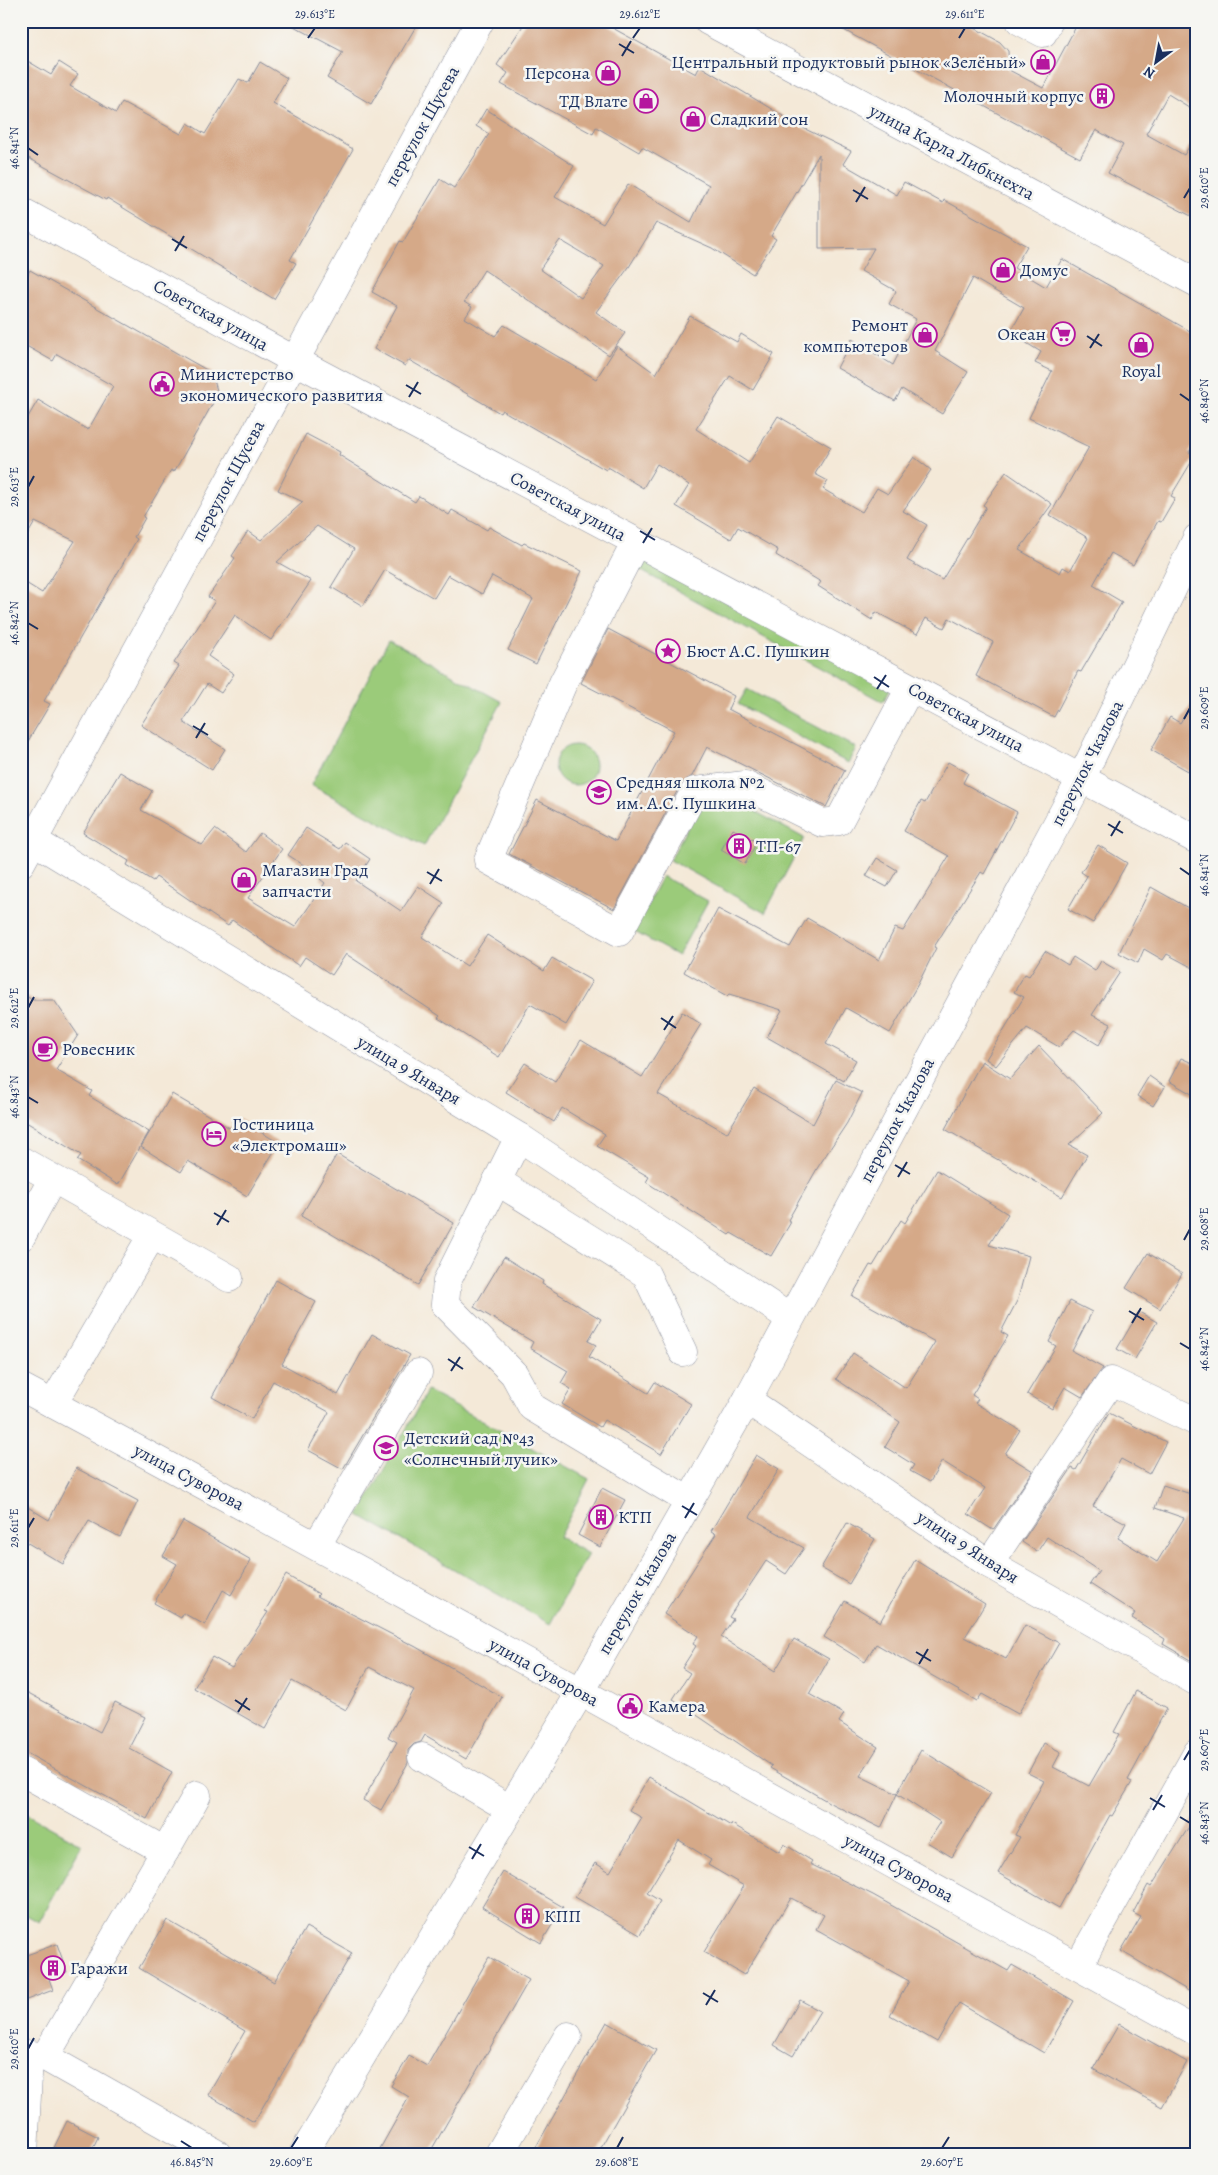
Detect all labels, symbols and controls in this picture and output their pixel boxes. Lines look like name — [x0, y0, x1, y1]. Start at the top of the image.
text: 29.613°E — [295, 6, 335, 22]
text: 29.612°E — [620, 6, 660, 22]
text: 29.611°E — [945, 6, 985, 22]
north arrow — [1130, 38, 1180, 88]
shop icon: Центральный продуктовый рынок «Зелёный» — [1030, 49, 1056, 75]
place label: Центральный продуктовый рынок «Зелёный» — [671, 50, 1026, 74]
shop icon: Персона — [595, 60, 621, 86]
street label: переулок Щусева — [379, 61, 465, 191]
place label: Персона — [524, 61, 591, 85]
text: N — [1140, 62, 1159, 83]
building icon: Молочный корпус — [1089, 83, 1115, 109]
place label: Молочный корпус — [943, 84, 1084, 108]
shop icon: ТД Влате — [633, 88, 659, 114]
place label: ТД Влате — [559, 89, 628, 113]
street label: улица Карла Либкнехта — [864, 98, 1039, 206]
shop icon: Сладкий сон — [680, 106, 706, 132]
place label: Сладкий сон — [710, 107, 808, 131]
text: 46.841°N — [6, 127, 22, 169]
text: 29.610°E — [1196, 167, 1212, 209]
shop icon: Домус — [990, 257, 1016, 283]
place label: Домус — [1020, 258, 1069, 282]
street label: Советская улица — [149, 273, 273, 357]
place label: Ремонт компьютеров — [803, 313, 908, 358]
supermarket icon: Океан — [1050, 321, 1076, 347]
shop icon: Ремонт компьютеров — [912, 322, 938, 348]
place label: Океан — [998, 322, 1046, 346]
shop icon: Royal — [1128, 332, 1154, 358]
place label: Royal — [1121, 359, 1161, 383]
place label: Министерство экономического развития — [180, 362, 383, 407]
public building icon: Министерство экономического развития — [149, 371, 175, 397]
text: 46.840°N — [1196, 378, 1212, 423]
street label: переулок Щусева — [186, 415, 270, 546]
street label: Советская улица — [506, 465, 631, 547]
text: 29.613°E — [6, 467, 22, 507]
text: 46.842°N — [6, 601, 22, 645]
place icon: Бюст А.С. Пушкин — [655, 638, 681, 664]
place label: Бюст А.С. Пушкин — [686, 639, 830, 663]
street label: Советская улица — [904, 676, 1029, 758]
text: 29.609°E — [1196, 687, 1212, 729]
street label: переулок Чкалова — [1045, 695, 1129, 830]
place label: Средняя школа №2 им. А.С. Пушкина — [616, 770, 765, 815]
school or university icon: Средняя школа №2 им. А.С. Пушкина — [586, 779, 612, 805]
building icon: ТП-67 — [726, 833, 752, 859]
place label: ТП-67 — [756, 834, 801, 858]
text: 46.841°N — [1196, 854, 1212, 896]
place label: Магазин Град запчасти — [262, 858, 368, 903]
shop icon: Магазин Град запчасти — [231, 867, 257, 893]
text: 29.612°E — [6, 988, 22, 1028]
street label: улица 9 Января — [352, 1029, 465, 1110]
cafe icon: Ровесник — [32, 1036, 58, 1062]
place label: Ровесник — [62, 1037, 135, 1061]
street label: переулок Чкалова — [854, 1053, 940, 1187]
text: 46.843°N — [6, 1075, 22, 1119]
place label: Гостиница «Электромаш» — [232, 1112, 347, 1157]
hotel icon: Гостиница «Электромаш» — [201, 1121, 227, 1147]
text: 29.608°E — [1196, 1207, 1212, 1251]
text: 46.842°N — [1196, 1327, 1212, 1371]
place label: Детский сад №43 «Солнечный лучик» — [404, 1426, 558, 1471]
school or university icon: Детский сад №43 «Солнечный лучик» — [373, 1435, 399, 1461]
street label: улица Суворова — [129, 1437, 249, 1517]
building icon: КТП — [588, 1504, 614, 1530]
street label: улица 9 Января — [911, 1504, 1024, 1589]
place label: КТП — [618, 1505, 652, 1529]
text: 29.611°E — [6, 1508, 22, 1548]
street label: переулок Чкалова — [592, 1527, 682, 1659]
street label: улица Суворова — [484, 1631, 604, 1712]
public building icon: Камера — [617, 1693, 643, 1719]
place label: Камера — [648, 1694, 706, 1718]
text: 29.607°E — [1196, 1729, 1212, 1771]
text: 46.843°N — [1196, 1801, 1212, 1845]
street label: улица Суворова — [839, 1827, 959, 1908]
building icon: КПП — [514, 1903, 540, 1929]
place label: КПП — [544, 1904, 581, 1928]
building icon: Гаражи — [40, 1955, 66, 1981]
place label: Гаражи — [70, 1956, 128, 1980]
text: 29.610°E — [6, 2028, 22, 2070]
text: 46.845°N — [170, 2154, 214, 2170]
text: 29.609°E — [270, 2154, 312, 2170]
text: 29.608°E — [595, 2154, 639, 2170]
text: 29.607°E — [921, 2154, 963, 2170]

